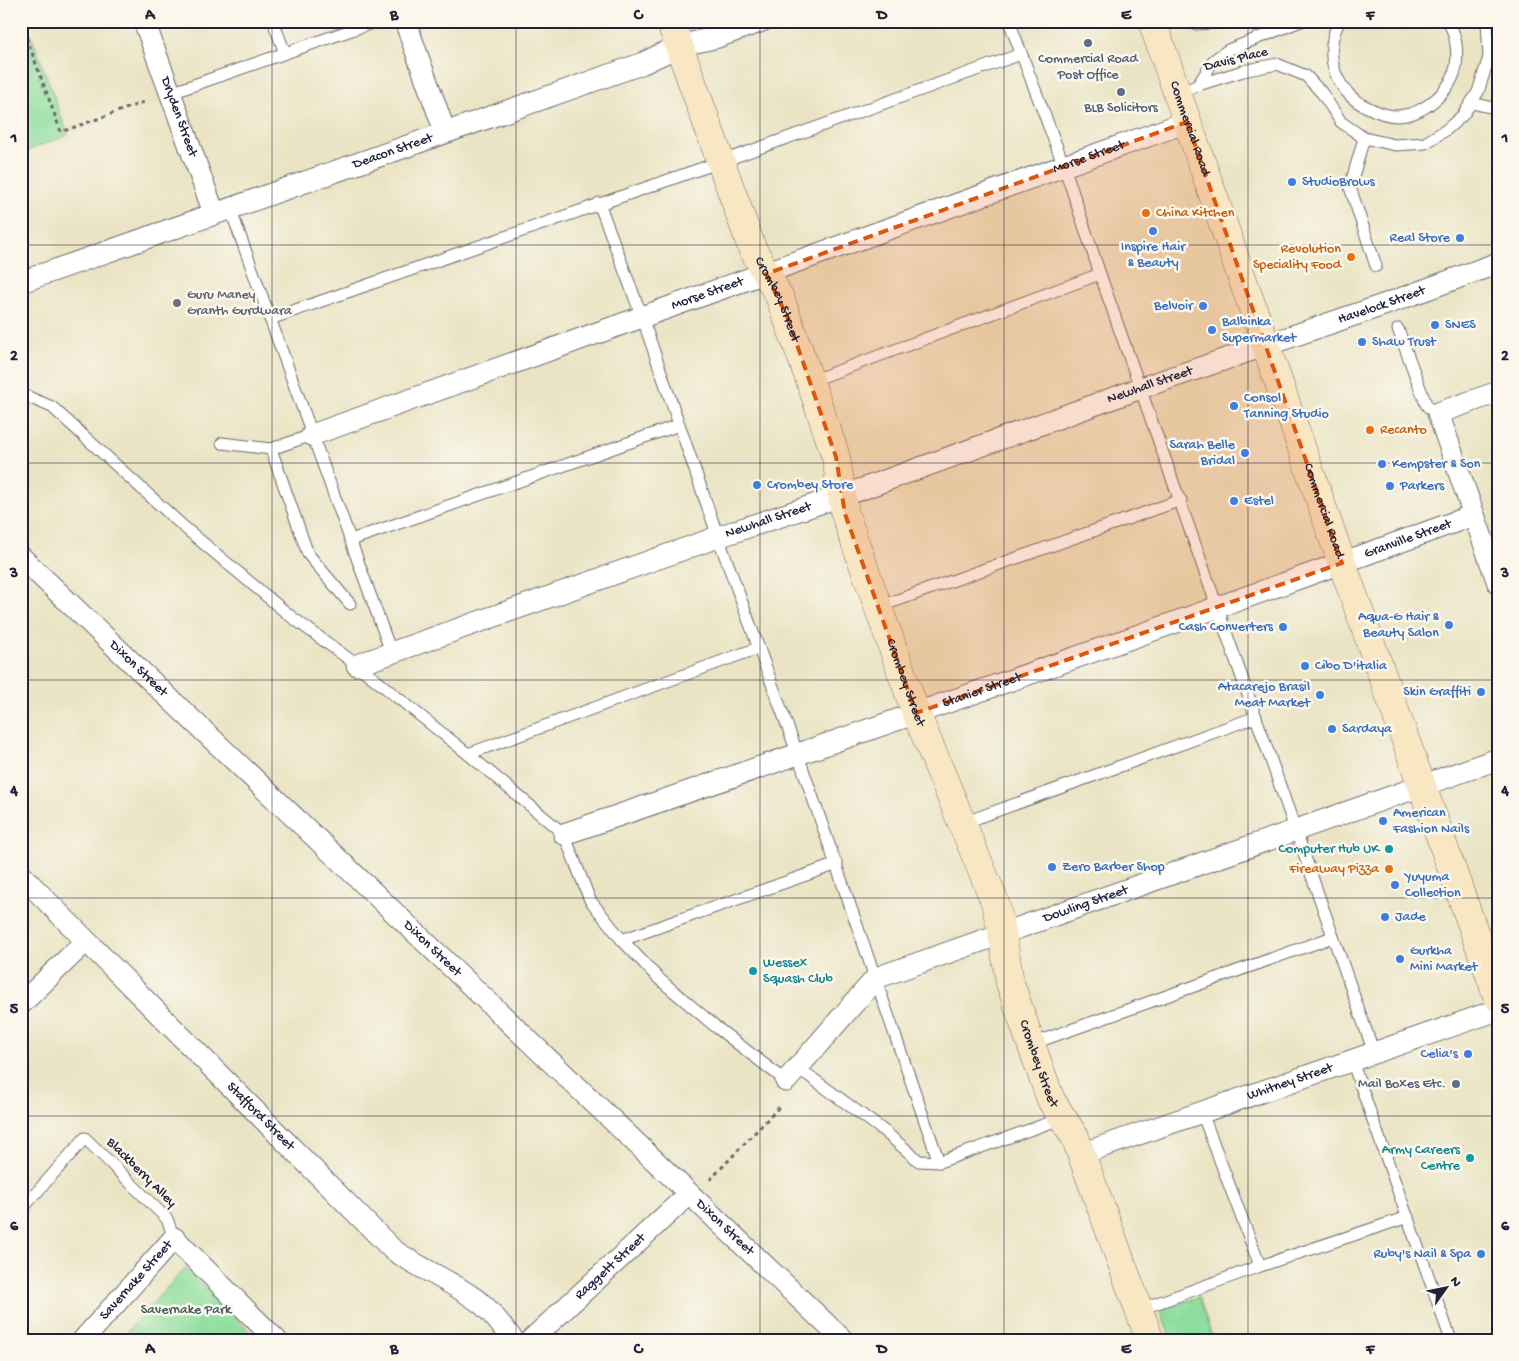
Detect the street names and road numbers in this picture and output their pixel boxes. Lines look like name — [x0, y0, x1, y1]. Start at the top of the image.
street label: Davis Place — [1201, 44, 1270, 76]
street label: Dryden Street — [156, 74, 202, 160]
street label: Commercial Road — [1165, 79, 1215, 180]
street label: Deacon Street — [350, 129, 436, 174]
street label: Morse Street — [1051, 136, 1128, 178]
street label: Crombey Street — [750, 254, 804, 346]
street label: Morse Street — [669, 272, 747, 314]
street label: Havelock Street — [1336, 282, 1429, 328]
street label: Newhall Street — [1105, 362, 1196, 408]
street label: Commercial Road — [1299, 461, 1349, 562]
street label: Newhall Street — [723, 498, 815, 542]
street label: Granville Street — [1362, 515, 1455, 563]
street label: Dixon Street — [105, 636, 172, 701]
street label: Crombey Street — [882, 636, 930, 730]
street label: Stanier Street — [940, 668, 1025, 712]
street label: Dowling Street — [1040, 881, 1131, 927]
street label: Dixon Street — [399, 916, 466, 981]
street label: Crombey Street — [1015, 1018, 1063, 1112]
street label: Whitney Street — [1245, 1059, 1336, 1105]
street label: Stafford Street — [223, 1079, 299, 1155]
street label: Blackberry Alley — [102, 1134, 180, 1212]
street label: Dixon Street — [691, 1195, 758, 1260]
street label: Raggett Street — [571, 1229, 650, 1304]
street label: Savernake Street — [96, 1236, 177, 1324]

